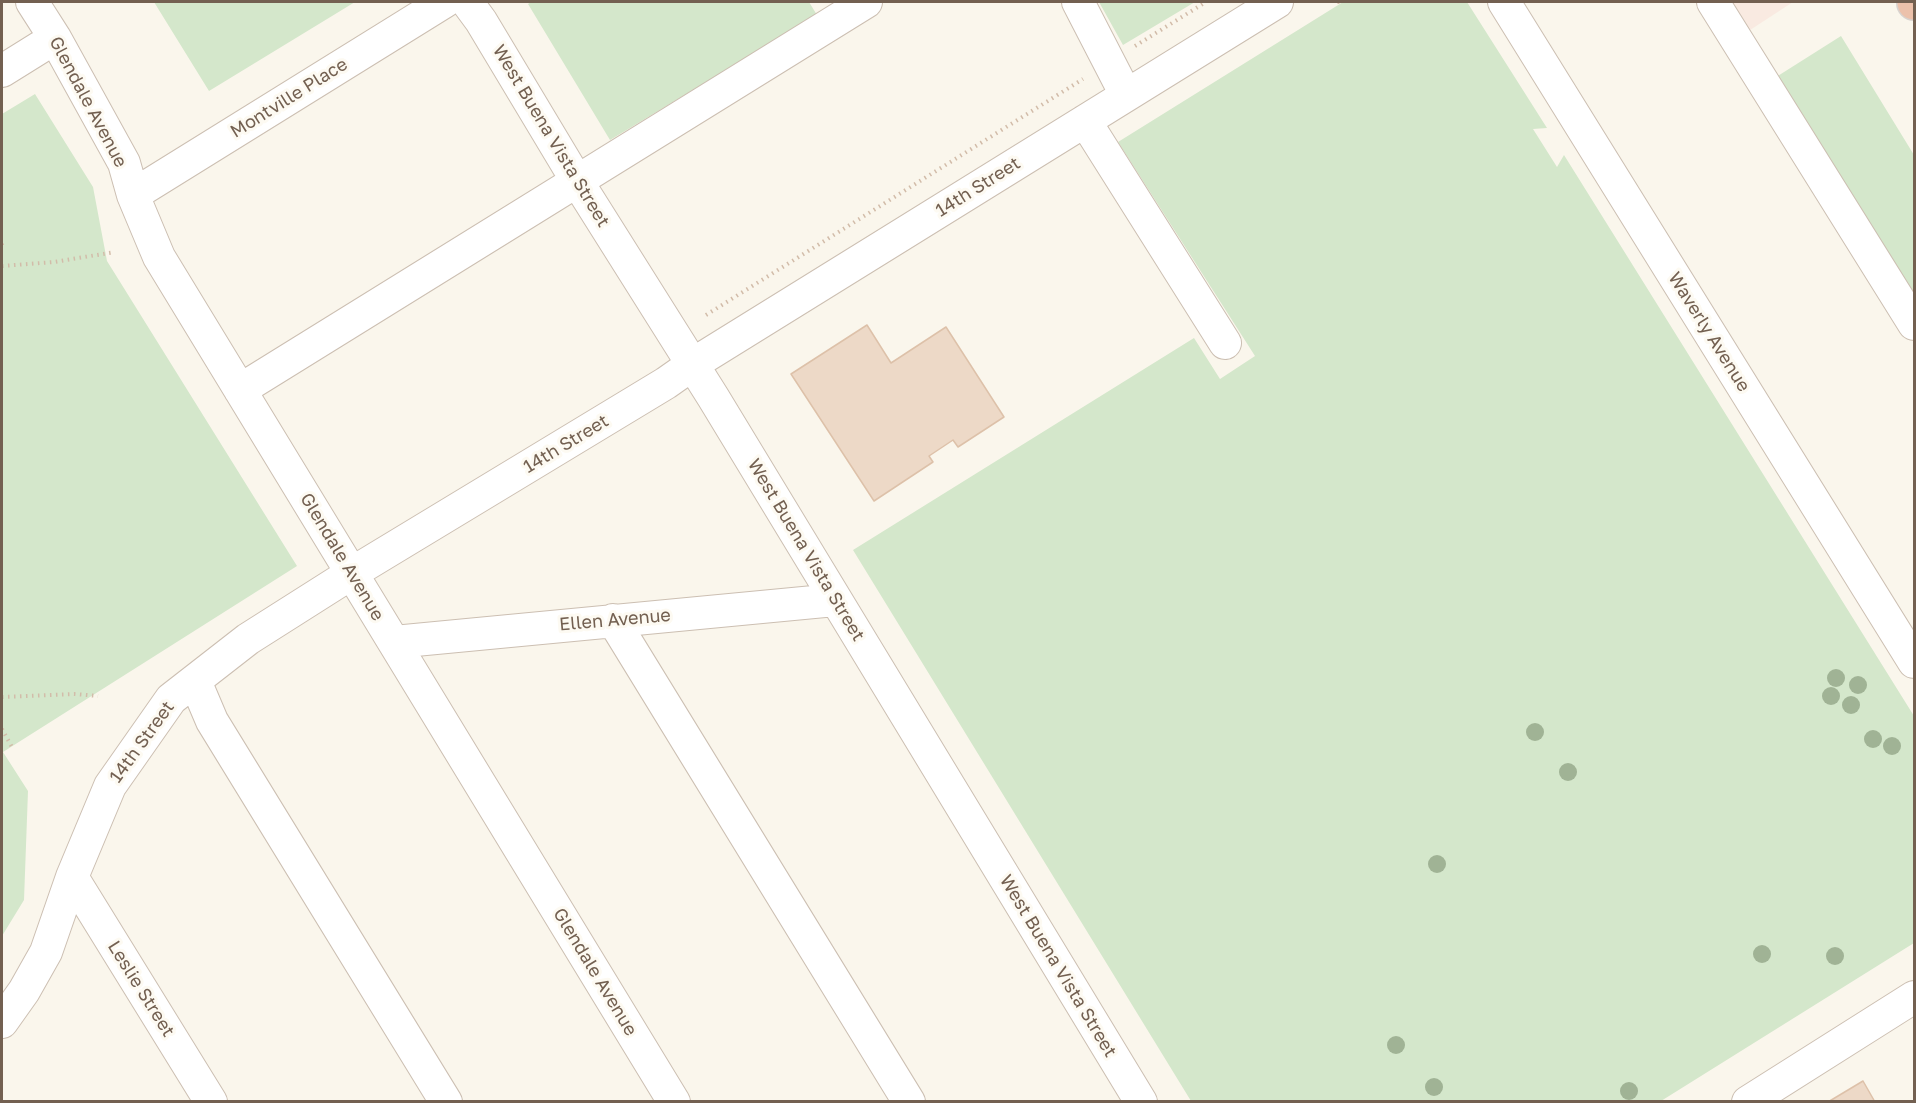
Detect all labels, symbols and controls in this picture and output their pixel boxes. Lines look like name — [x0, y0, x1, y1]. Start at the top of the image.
street label: Glendale Avenue — [44, 33, 132, 171]
street label: West Buena Vista Street — [488, 41, 614, 231]
street label: Montville Place — [227, 53, 351, 143]
street label: 14th Street — [932, 152, 1024, 222]
street label: Waverly Avenue — [1664, 268, 1754, 396]
street label: 14th Street — [519, 410, 613, 478]
street label: West Buena Vista Street — [743, 455, 869, 645]
street label: Glendale Avenue — [295, 489, 389, 625]
street label: Ellen Avenue — [558, 604, 672, 636]
street label: 14th Street — [105, 697, 179, 787]
street label: West Buena Vista Street — [995, 871, 1121, 1061]
street label: Glendale Avenue — [548, 904, 642, 1040]
street label: Leslie Street — [103, 937, 179, 1041]

